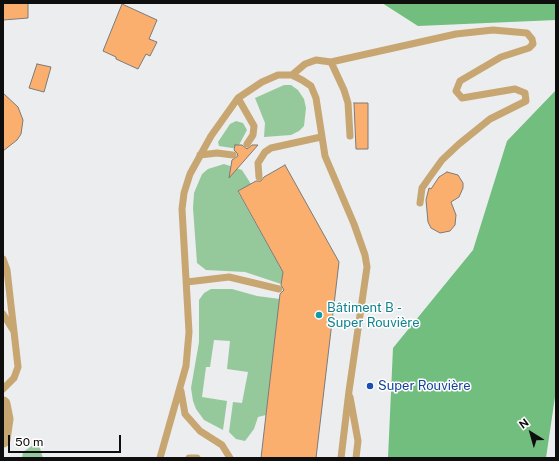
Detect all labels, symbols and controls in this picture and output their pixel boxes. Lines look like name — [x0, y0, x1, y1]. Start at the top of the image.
place label: Bâtiment B - Super Rouvière — [327, 300, 420, 331]
marker: Bâtiment B - Super Rouvière — [314, 310, 324, 320]
place label: Super Rouvière — [378, 378, 471, 394]
marker: Super Rouvière — [365, 381, 375, 391]
north arrow — [511, 413, 551, 453]
text: N — [517, 416, 531, 431]
scale bar — [10, 427, 123, 453]
text: 50 m — [15, 435, 43, 449]

